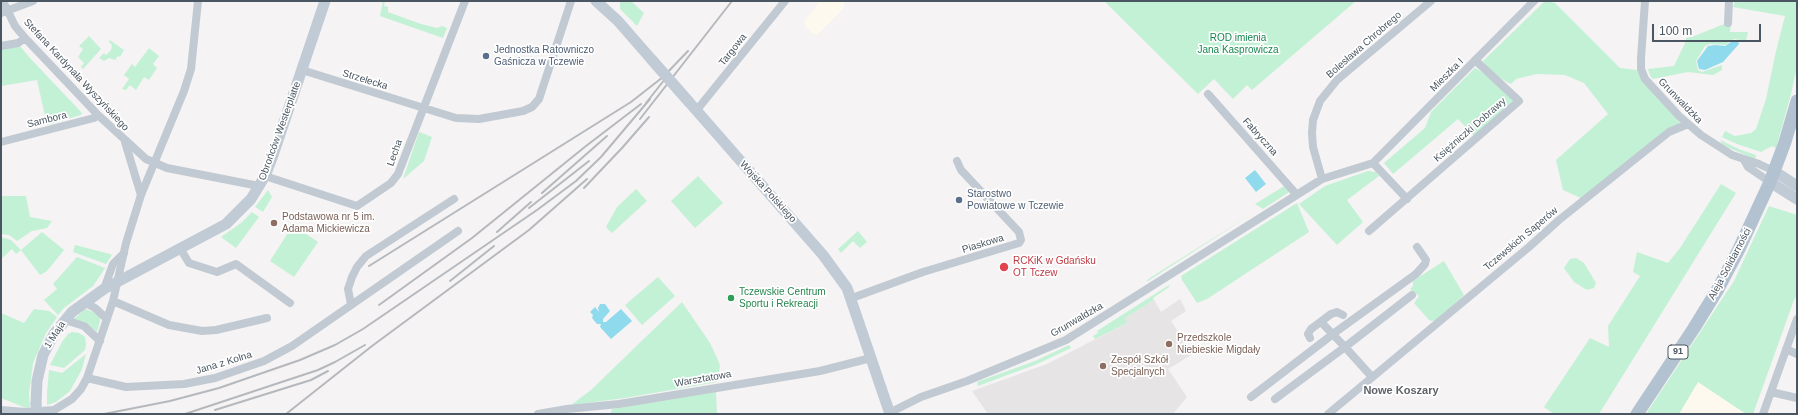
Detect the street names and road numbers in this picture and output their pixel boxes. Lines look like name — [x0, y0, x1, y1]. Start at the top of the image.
street label: Bolesława Chrobrego — [1324, 9, 1404, 81]
street label: Stefana Kardynała Wyszyńskiego — [21, 16, 131, 134]
street label: Targowa — [717, 31, 749, 69]
street label: Mieszka I — [1428, 56, 1466, 94]
street label: Strzelecka — [341, 67, 389, 93]
street label: Grunwaldzka — [1655, 76, 1705, 126]
street label: Obrońców Westerplatte — [257, 80, 303, 182]
street label: Księżniczki Dobrawy — [1431, 95, 1509, 165]
street label: Sambora — [26, 109, 68, 131]
street label: Fabryczna — [1240, 116, 1280, 158]
street label: Lecha — [385, 138, 405, 168]
street label: Wojska Polskiego — [737, 159, 799, 225]
street label: Tczewskich Saperów — [1482, 205, 1560, 273]
street label: Aleja Solidarności — [1706, 226, 1754, 302]
street label: Piaskowa — [961, 232, 1005, 256]
street label: Grunwaldzka — [1049, 300, 1105, 340]
street label: 1 Maja — [42, 319, 68, 351]
road number: 91 — [1668, 345, 1688, 359]
street label: Jana z Kolna — [195, 349, 253, 377]
street label: Warsztatowa — [674, 368, 732, 390]

